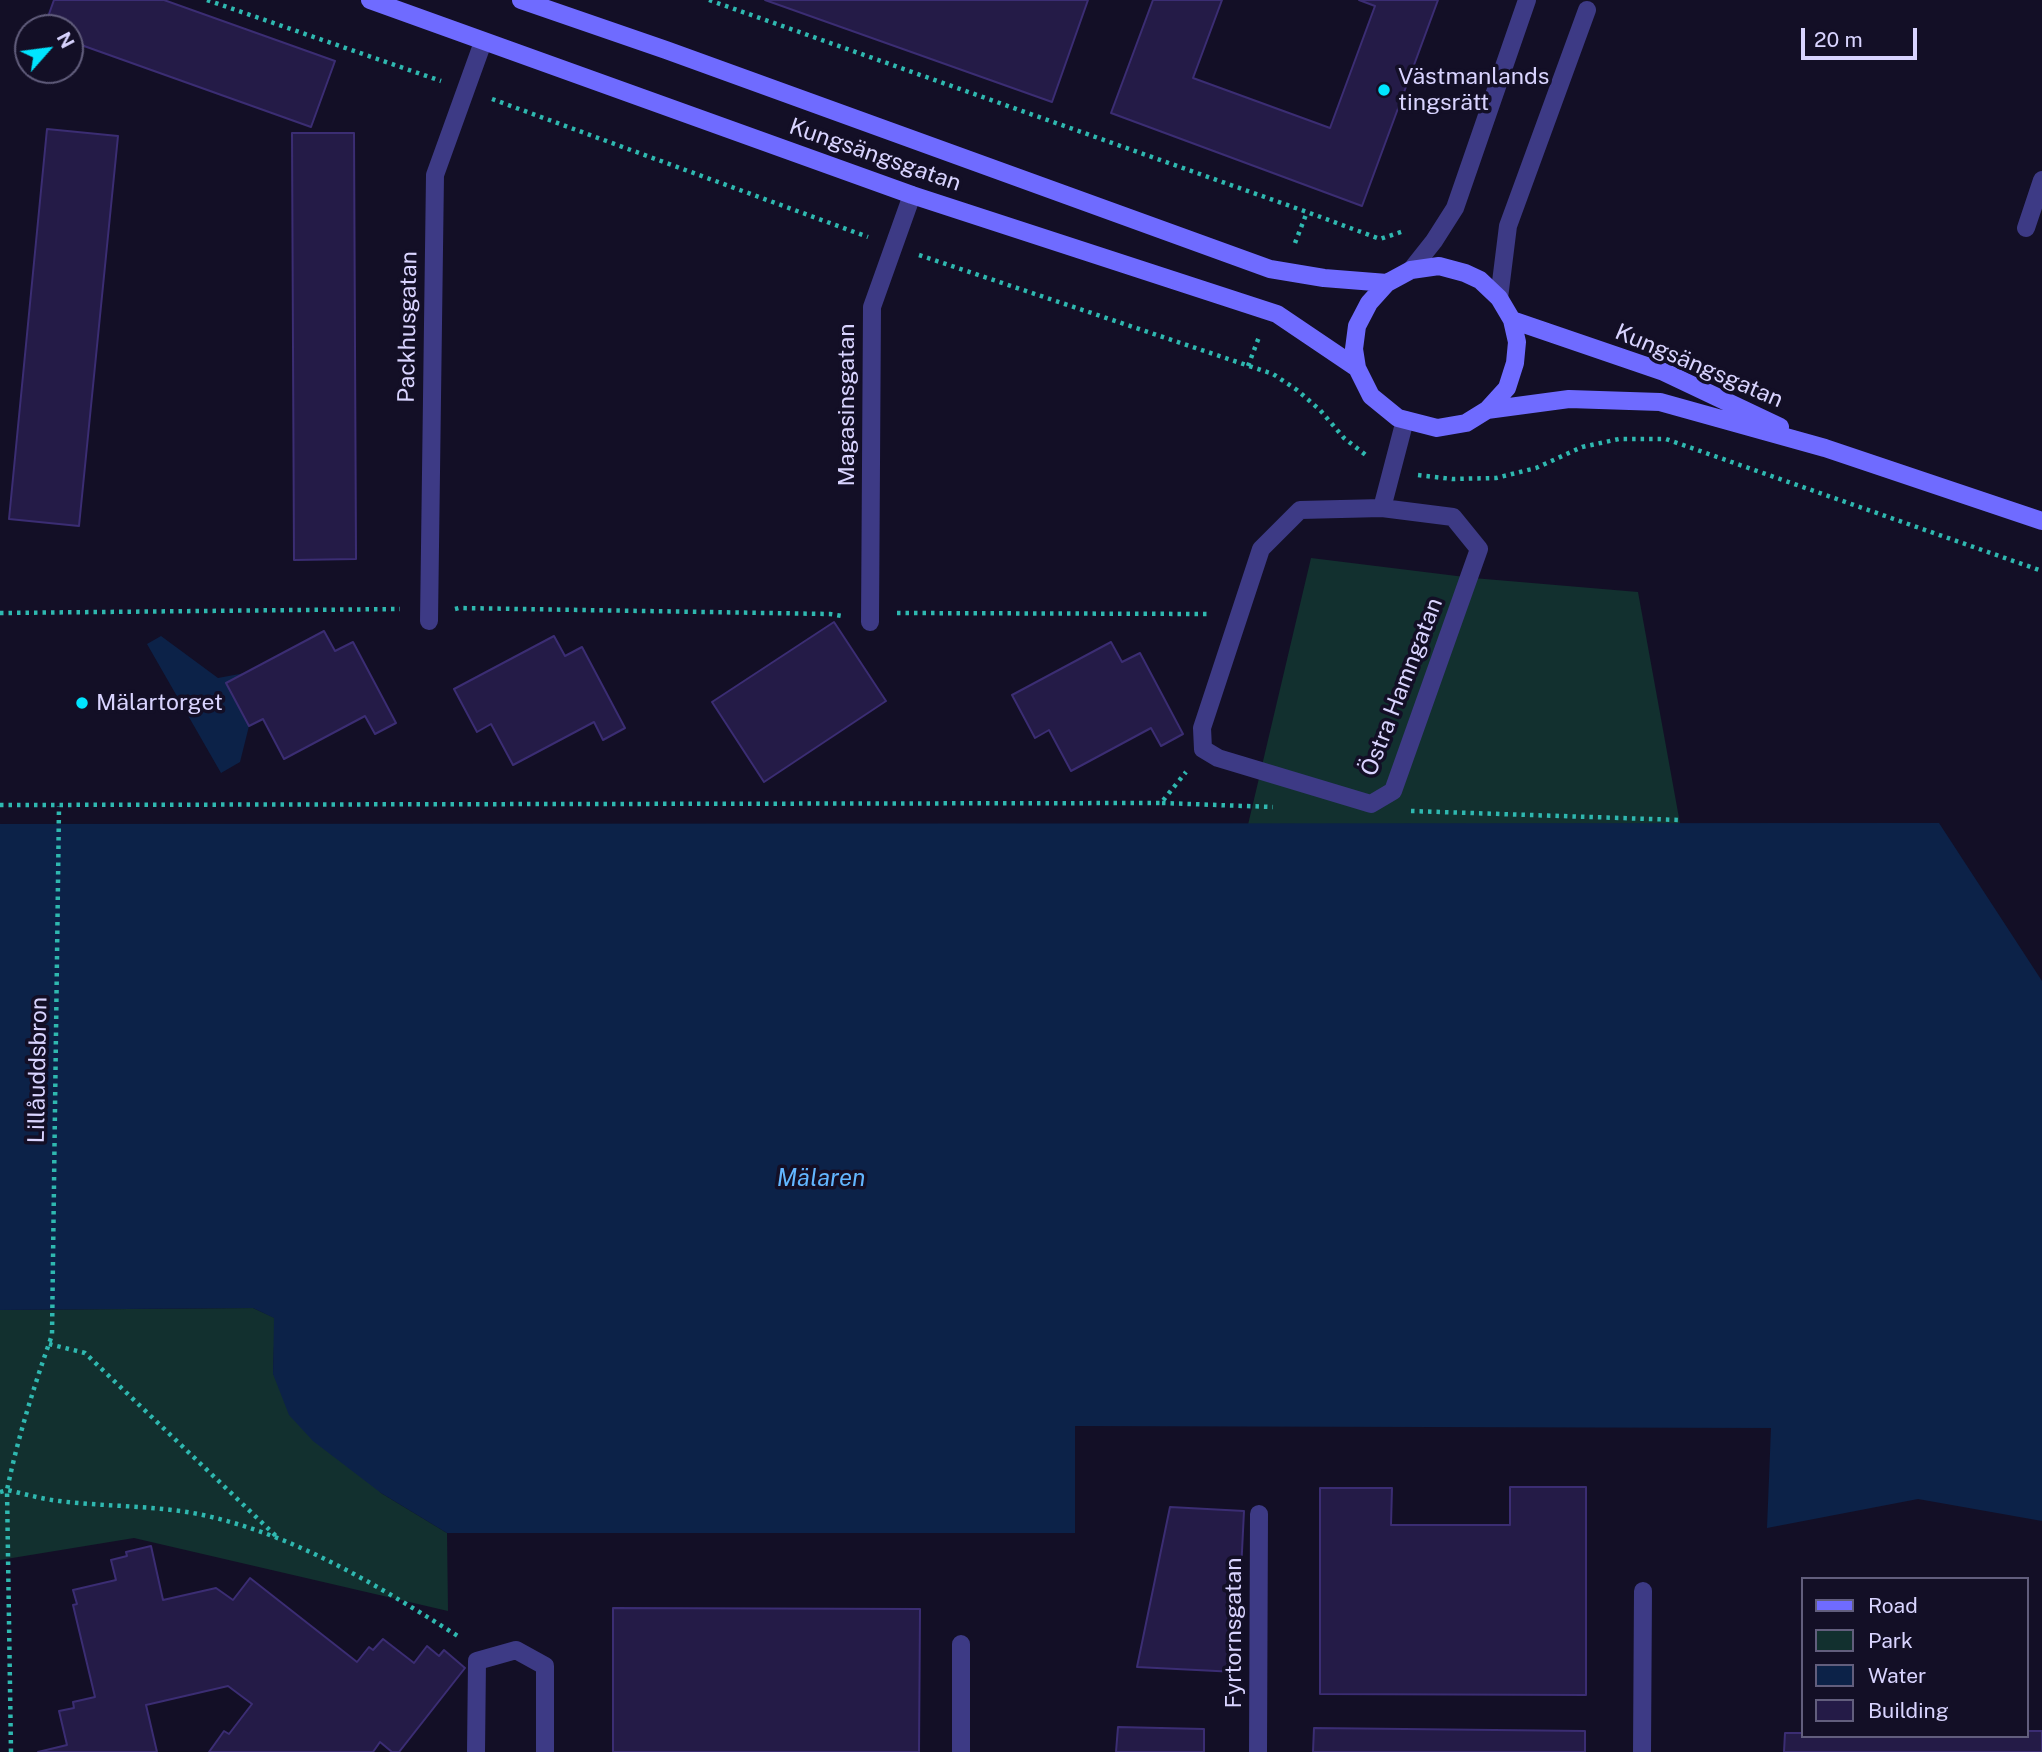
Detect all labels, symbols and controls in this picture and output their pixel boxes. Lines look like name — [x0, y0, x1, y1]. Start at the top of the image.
north arrow — [14, 14, 84, 84]
scale bar — [1804, 14, 1920, 58]
text: 20 m — [1814, 27, 1863, 52]
text: N — [53, 28, 79, 52]
place label: Västmanlands tingsrätt — [1398, 63, 1549, 117]
marker: Västmanlands tingsrätt — [1376, 82, 1392, 98]
street label: Kungsängsgatan — [785, 113, 965, 197]
street label: Packhusgatan — [393, 251, 423, 403]
street label: Kungsängsgatan — [1611, 318, 1787, 414]
street label: Magasinsgatan — [833, 324, 861, 486]
street label: Östra Hamngatan — [1355, 594, 1449, 780]
place label: Mälartorget — [96, 689, 223, 717]
marker: Mälartorget — [74, 695, 90, 711]
street label: Lillåuddsbron — [23, 996, 53, 1144]
water label: Mälaren — [777, 1165, 865, 1193]
street label: Fyrtornsgatan — [1220, 1558, 1248, 1708]
legend — [1800, 1577, 2028, 1738]
text: Road — [1868, 1593, 1918, 1618]
text: Park — [1868, 1628, 1913, 1653]
text: Water — [1868, 1663, 1926, 1688]
text: Building — [1868, 1698, 1949, 1723]

